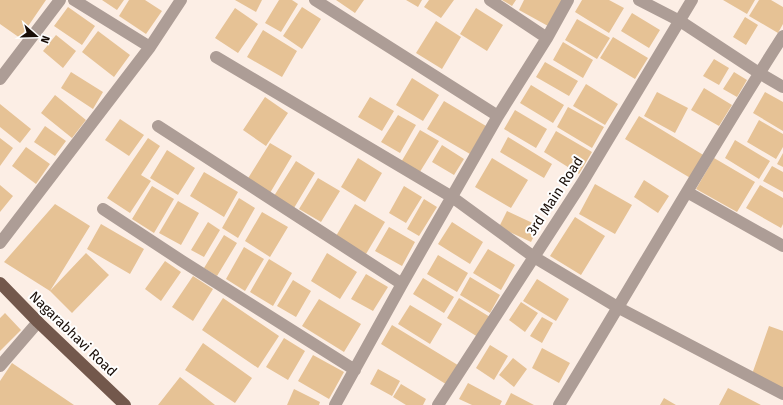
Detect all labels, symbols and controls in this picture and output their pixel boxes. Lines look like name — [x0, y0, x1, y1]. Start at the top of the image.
north arrow — [16, 16, 56, 56]
text: N — [38, 34, 52, 45]
street label: 3rd Main Road — [523, 153, 587, 239]
street label: Nagarabhavi Road — [26, 288, 120, 380]

